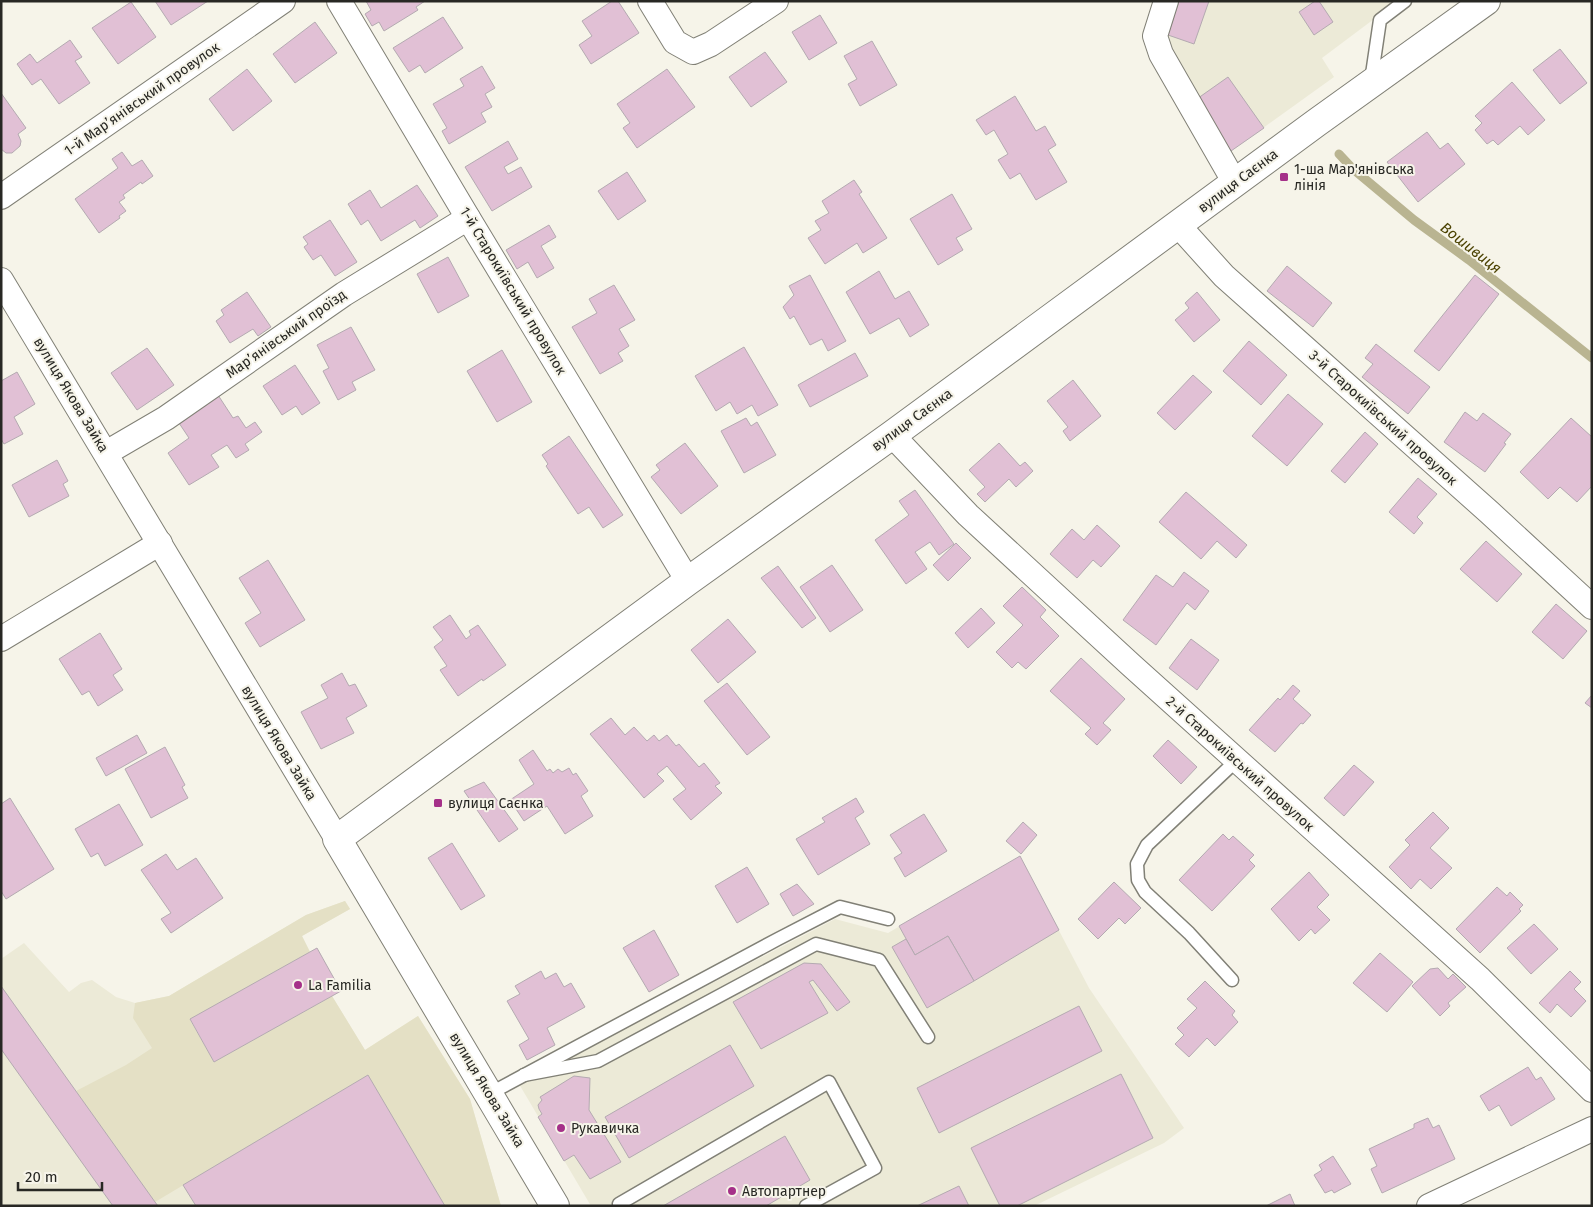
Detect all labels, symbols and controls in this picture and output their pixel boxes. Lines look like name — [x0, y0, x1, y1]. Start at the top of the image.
street label: 1-й Марʼянівський провулок — [61, 38, 224, 159]
street label: вулиця Саєнка — [1195, 145, 1281, 217]
place label: 1-ша Мар'янівська лінія — [1294, 161, 1414, 194]
marker: 1-ша Мар'янівська лінія — [1278, 171, 1290, 183]
street label: 1-й Старокиївський провулок — [456, 204, 570, 379]
water label: Вошивиця — [1437, 219, 1505, 277]
street label: Марʼянівський проїзд — [223, 286, 350, 382]
street label: вулиця Якова Зайка — [30, 334, 112, 456]
street label: 3-й Старокиївський провулок — [1305, 347, 1461, 490]
street label: вулиця Саєнка — [868, 385, 956, 455]
street label: вулиця Якова Зайка — [238, 682, 320, 804]
street label: 2-й Старокиївський провулок — [1162, 693, 1318, 836]
place label: вулиця Саєнка — [448, 795, 544, 812]
marker: вулиця Саєнка — [432, 797, 444, 809]
place label: La Familia — [308, 977, 371, 994]
marker: La Familia — [292, 979, 304, 991]
street label: вулиця Якова Зайка — [446, 1029, 528, 1151]
place label: Рукавичка — [571, 1120, 639, 1137]
marker: Рукавичка — [555, 1122, 567, 1134]
scale bar — [18, 1160, 101, 1192]
text: 20 m — [25, 1168, 58, 1186]
place label: Автопартнер — [742, 1183, 826, 1200]
marker: Автопартнер — [726, 1185, 738, 1197]

